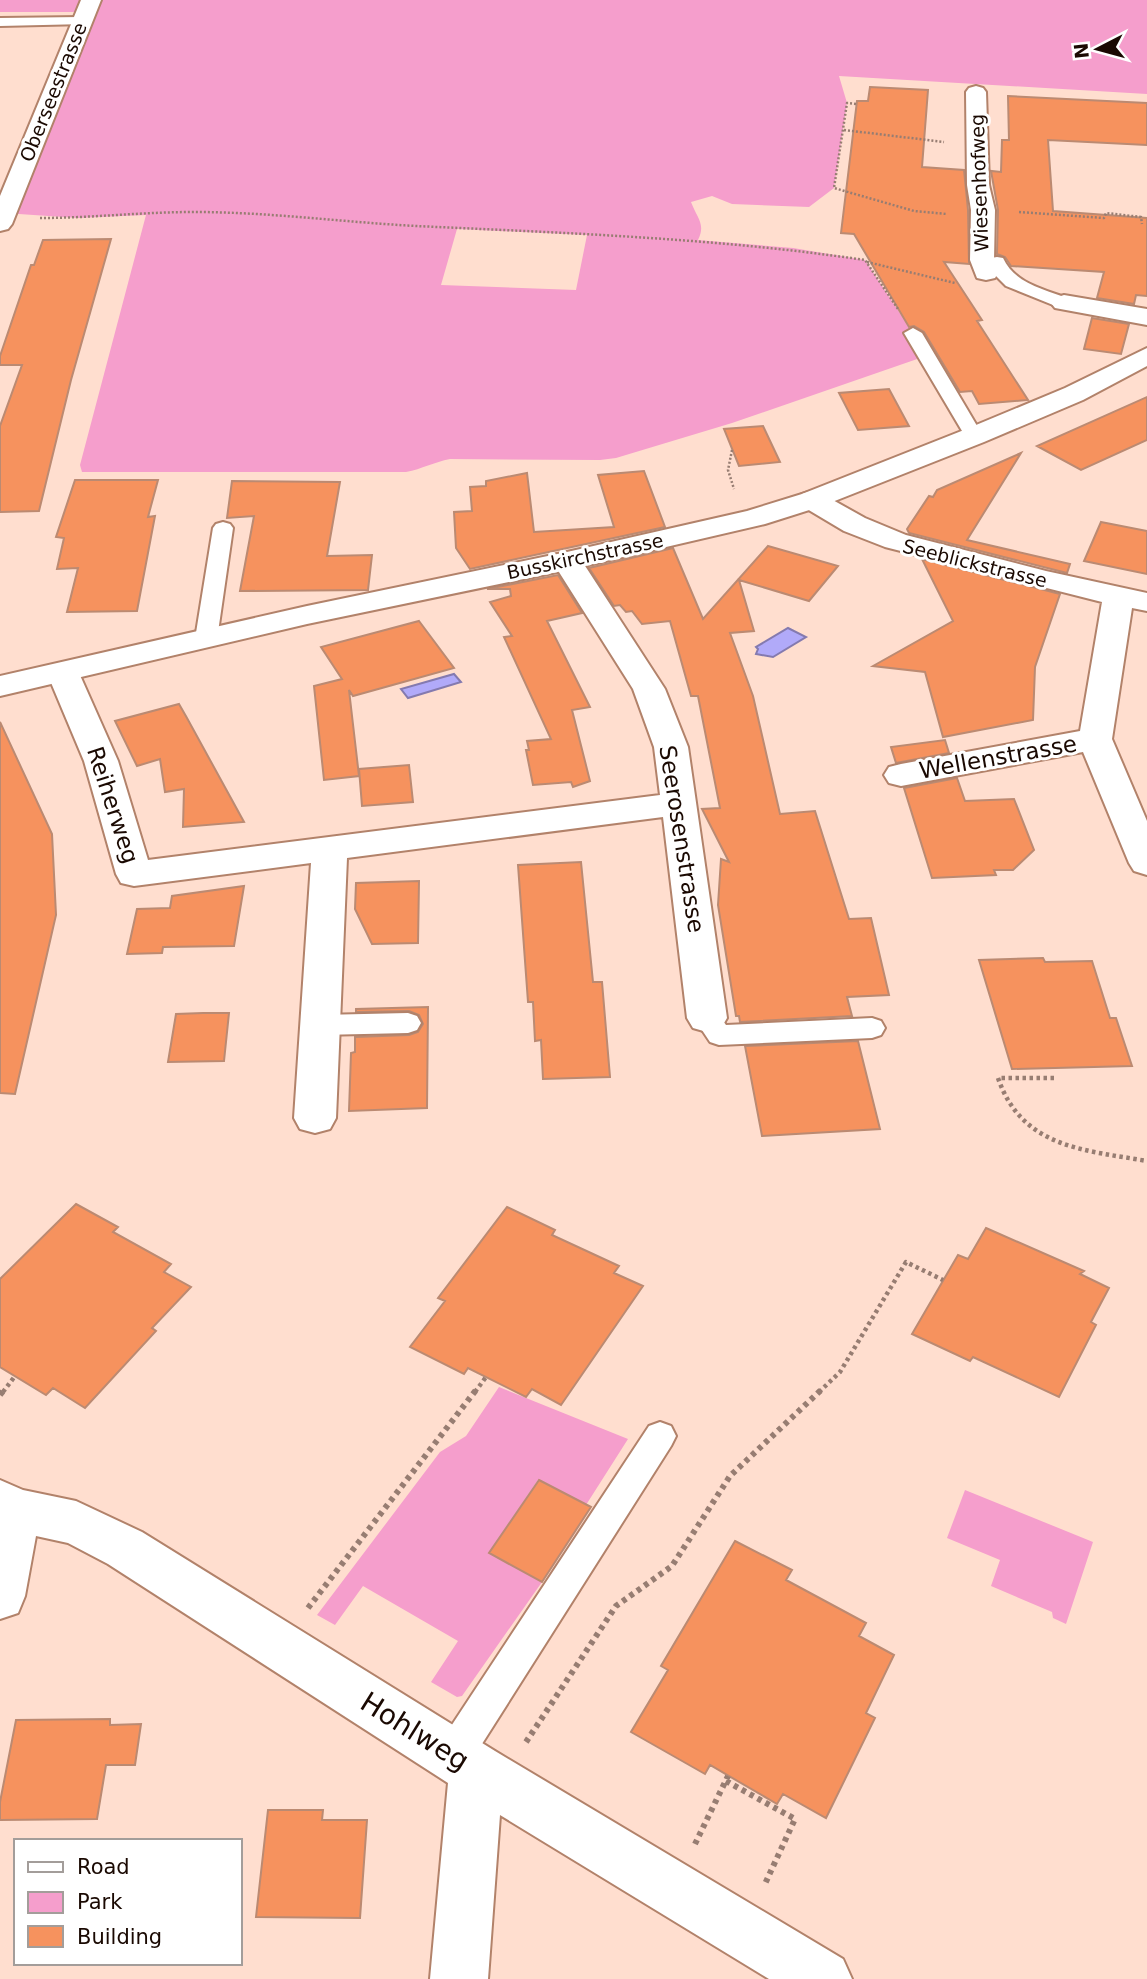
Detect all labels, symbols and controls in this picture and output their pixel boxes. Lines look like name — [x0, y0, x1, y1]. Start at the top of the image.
north arrow — [1063, 14, 1133, 84]
street label: Oberseestrasse — [15, 19, 91, 165]
text: N — [1069, 42, 1093, 60]
street label: Wiesenhofweg — [966, 114, 992, 252]
street label: Busskirchstrasse — [505, 529, 665, 583]
street label: Seeblickstrasse — [901, 534, 1049, 592]
street label: Wellenstrasse — [917, 730, 1079, 784]
street label: Reiherweg — [82, 743, 144, 867]
street label: Seerosenstrasse — [654, 743, 710, 935]
street label: Hohlweg — [354, 1685, 475, 1778]
legend — [14, 1839, 242, 1965]
text: Road — [77, 1855, 130, 1879]
text: Park — [77, 1890, 123, 1914]
text: Building — [77, 1925, 162, 1949]

